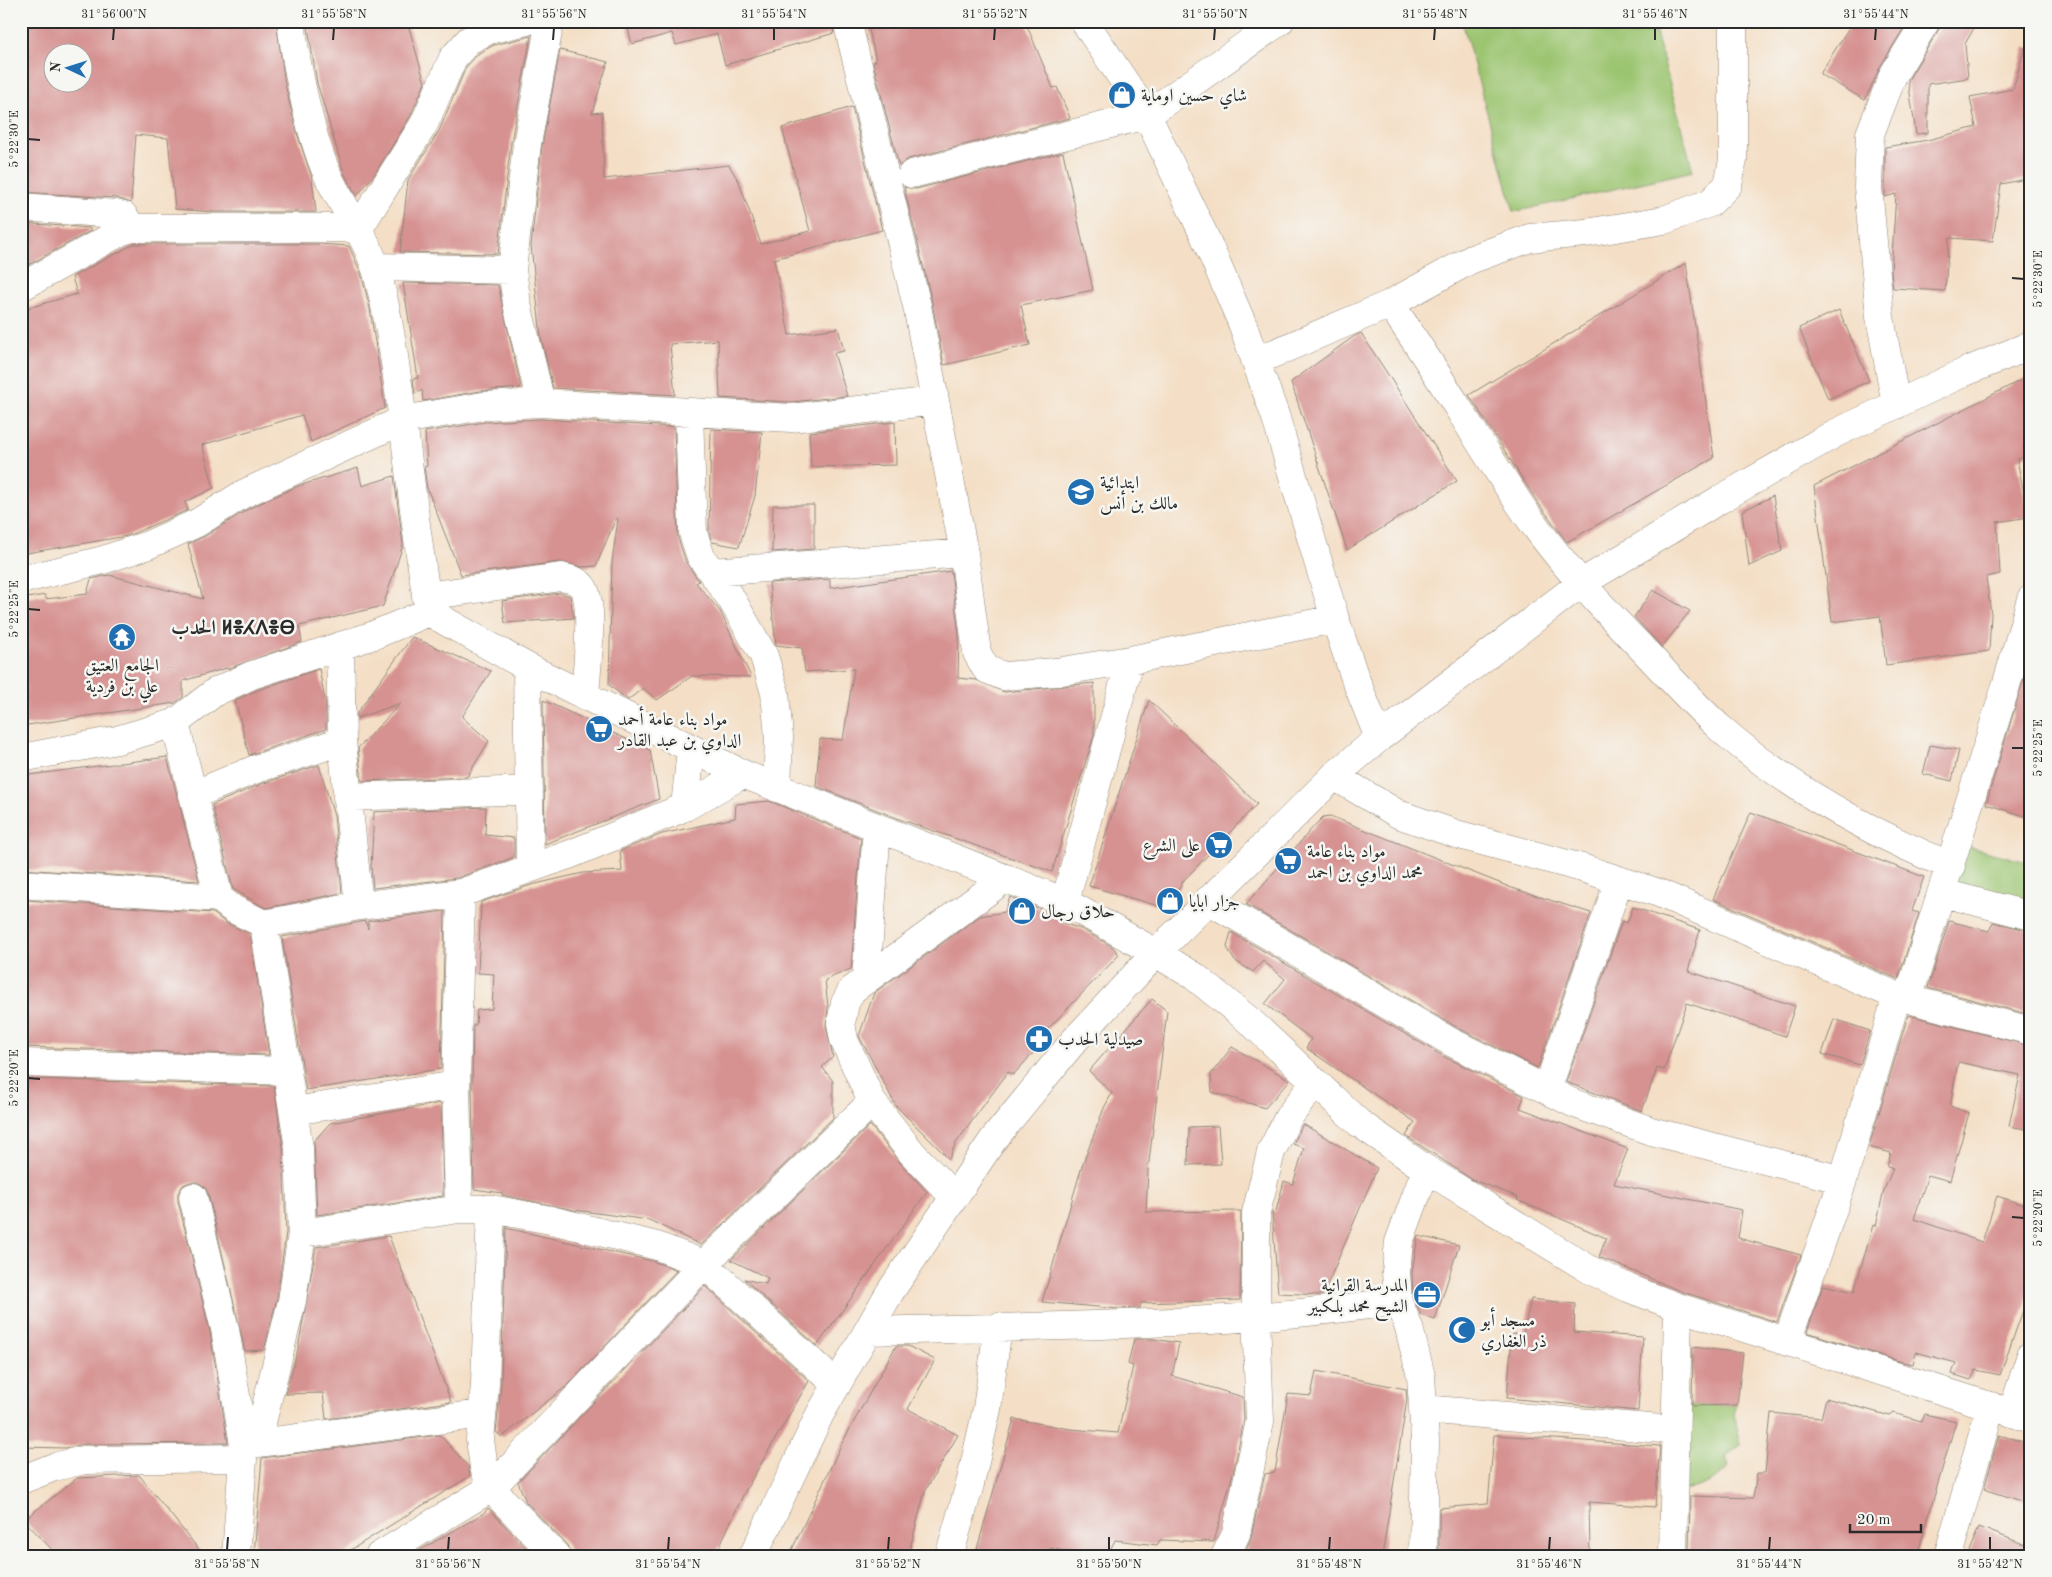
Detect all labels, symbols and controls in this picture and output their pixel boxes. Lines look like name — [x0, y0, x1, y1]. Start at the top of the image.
text: 31°56'00"N — [81, 8, 147, 21]
text: 31°55'58"N — [301, 8, 367, 21]
text: 31°55'56"N — [521, 8, 587, 21]
text: 31°55'54"N — [741, 8, 807, 21]
text: 31°55'52"N — [962, 8, 1028, 21]
text: 31°55'50"N — [1182, 8, 1248, 21]
text: 31°55'48"N — [1402, 8, 1468, 21]
text: 31°55'46"N — [1622, 8, 1688, 21]
text: 31°55'44"N — [1843, 8, 1909, 21]
north arrow — [42, 42, 92, 92]
text: N — [49, 61, 63, 73]
shop icon: شاي حسين اوماية — [1107, 80, 1137, 110]
place label: شاي حسين اوماية — [1141, 87, 1247, 110]
text: 5°22'30"E — [8, 110, 21, 168]
text: 5°22'30"E — [2032, 250, 2045, 308]
place label: ابتدائية مالك بن أنس — [1100, 474, 1178, 515]
school or university icon: ابتدائية مالك بن أنس — [1066, 477, 1096, 507]
text: 5°22'25"E — [8, 580, 21, 638]
district label: الحدب ⵍⴻⵃⴷⴻⴱ — [171, 618, 295, 640]
temple icon: الجامع العتيق علي بن فردية — [107, 622, 137, 652]
place label: الجامع العتيق علي بن فردية — [85, 657, 159, 703]
place label: مواد بناء عامة أحمد الداوي بن عبد القادر — [616, 706, 741, 755]
supermarket icon: مواد بناء عامة أحمد الداوي بن عبد القادر — [584, 714, 614, 744]
text: 5°22'25"E — [2032, 719, 2045, 777]
supermarket icon: على الشرع — [1204, 830, 1234, 860]
place label: على الشرع — [1142, 837, 1200, 860]
place label: مواد بناء عامة محمد الداوي بن احمد — [1307, 843, 1423, 887]
supermarket icon: مواد بناء عامة محمد الداوي بن احمد — [1273, 846, 1303, 876]
shop icon: جزار ابايا — [1155, 886, 1185, 916]
place label: جزار ابايا — [1189, 893, 1240, 912]
shop icon: حلاق رجال — [1007, 896, 1037, 926]
place label: حلاق رجال — [1041, 903, 1115, 922]
pharmacy icon: صيدلية الحدب — [1024, 1024, 1054, 1054]
place label: صيدلية الحدب — [1058, 1031, 1143, 1050]
text: 5°22'20"E — [8, 1049, 21, 1107]
text: 5°22'20"E — [2032, 1189, 2045, 1247]
place label: المدرسة القرانية الشيح محمد بلكبير — [1306, 1277, 1408, 1322]
office icon: المدرسة القرانية الشيح محمد بلكبير — [1412, 1280, 1442, 1310]
place label: مسجد أبو ذر الغفاري — [1479, 1307, 1547, 1356]
mosque icon: مسجد أبو ذر الغفاري — [1447, 1315, 1477, 1345]
scale bar — [1850, 1502, 1921, 1534]
text: 20 m — [1857, 1513, 1891, 1528]
text: 31°55'58"N — [194, 1558, 260, 1571]
text: 31°55'56"N — [415, 1558, 481, 1571]
text: 31°55'54"N — [635, 1558, 701, 1571]
text: 31°55'52"N — [855, 1558, 921, 1571]
text: 31°55'50"N — [1076, 1558, 1142, 1571]
text: 31°55'48"N — [1296, 1558, 1362, 1571]
text: 31°55'46"N — [1516, 1558, 1582, 1571]
text: 31°55'44"N — [1736, 1558, 1802, 1571]
text: 31°55'42"N — [1957, 1558, 2023, 1571]

